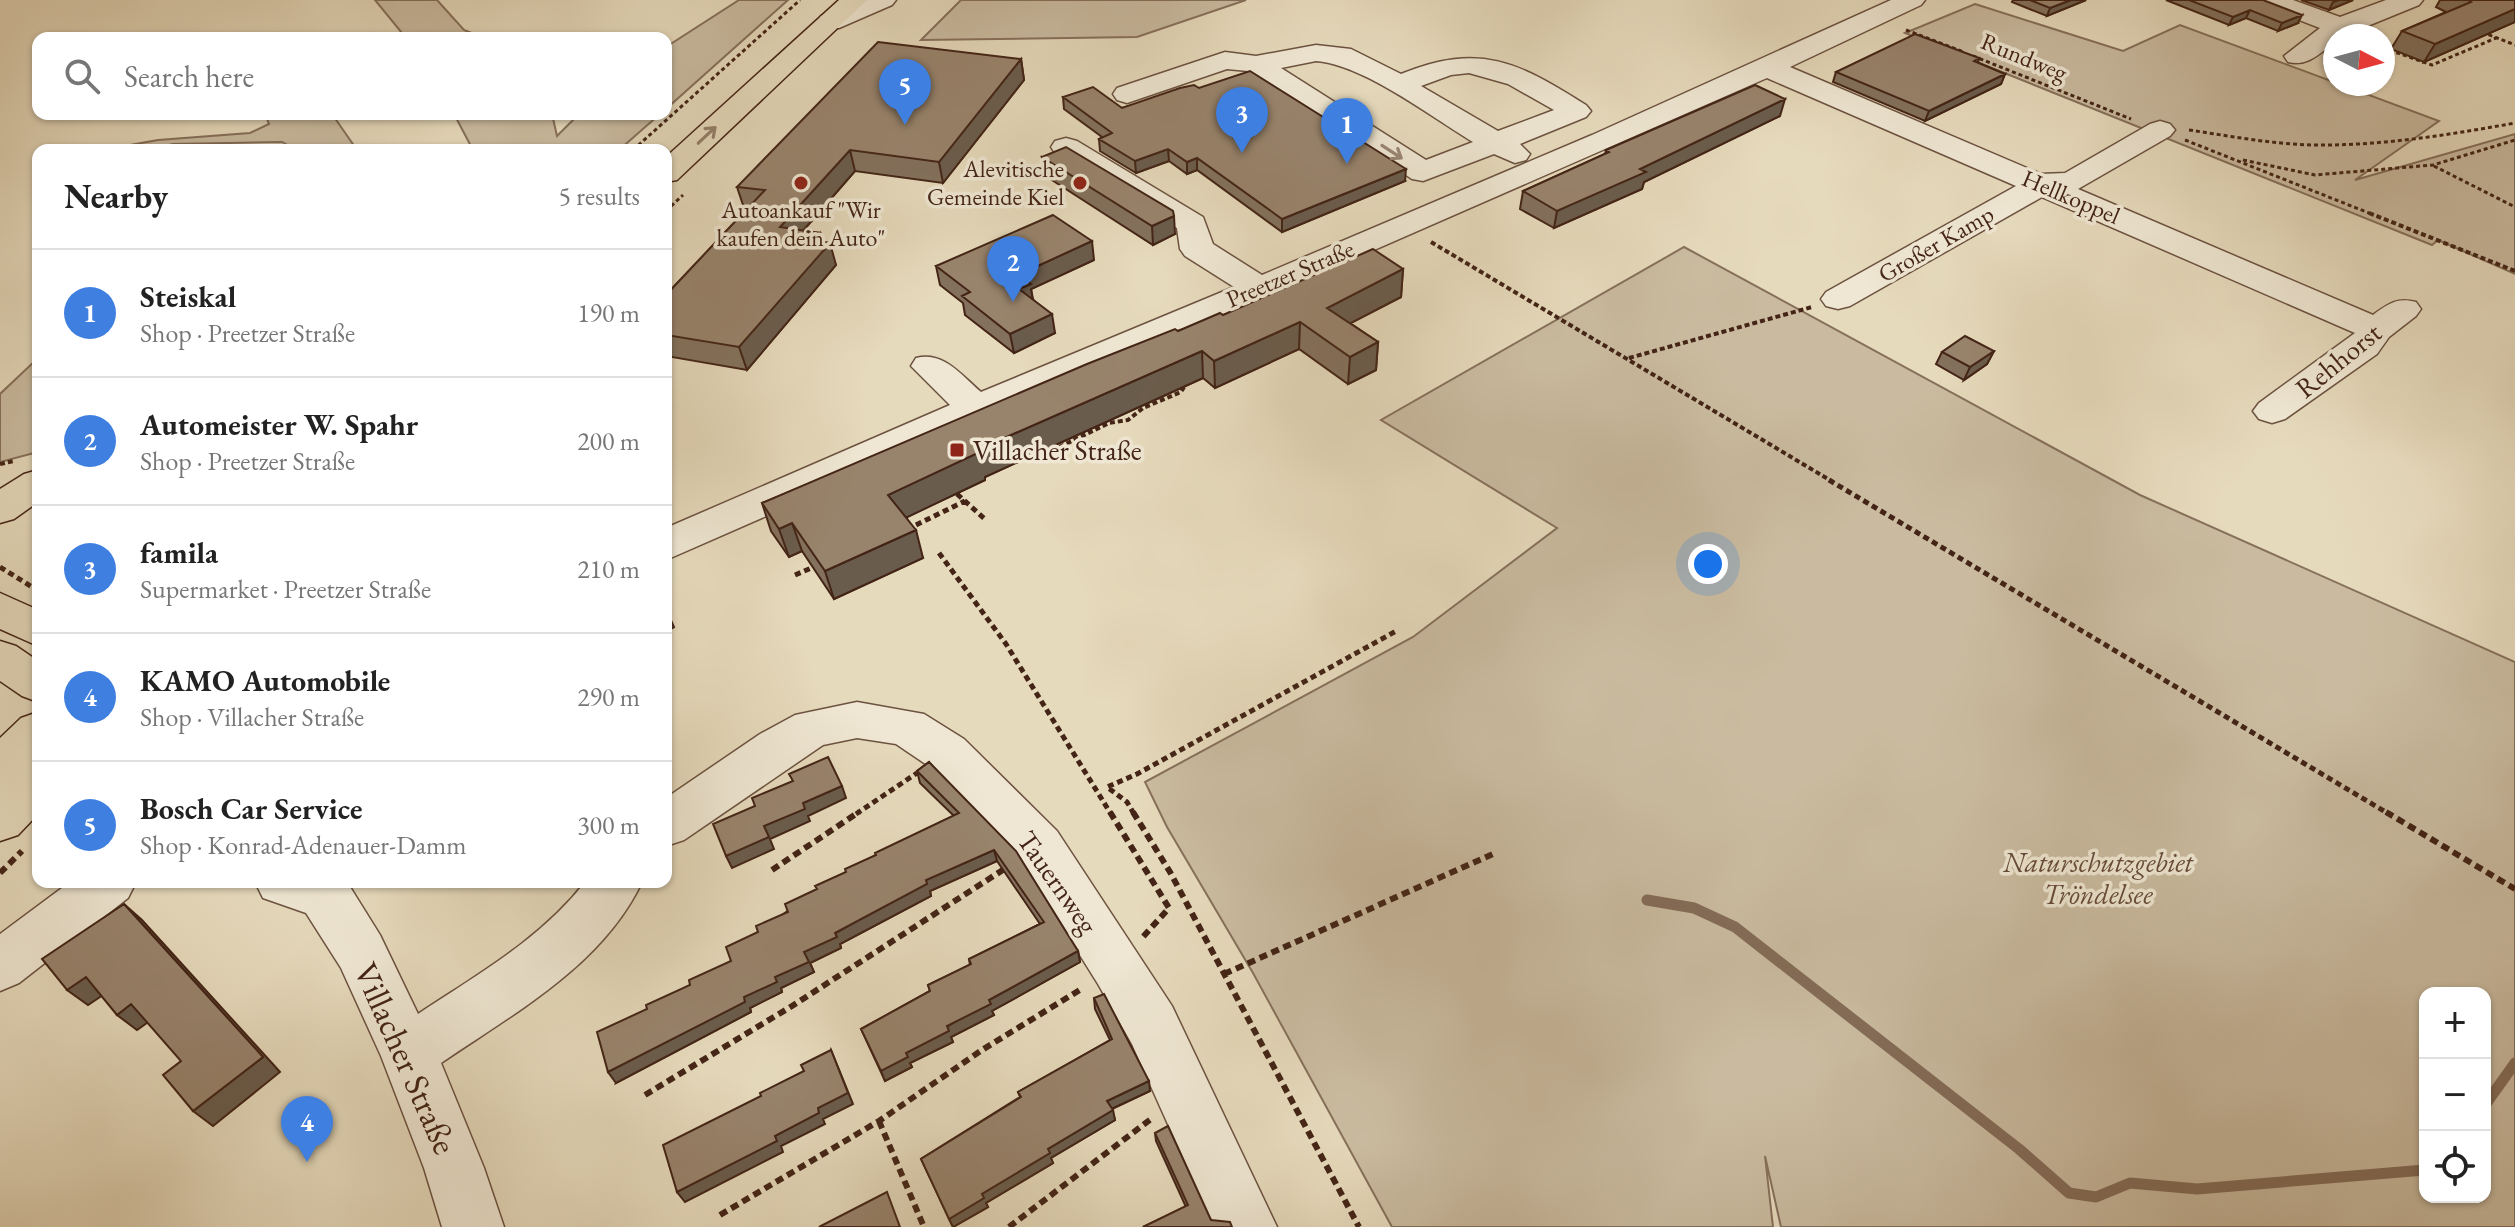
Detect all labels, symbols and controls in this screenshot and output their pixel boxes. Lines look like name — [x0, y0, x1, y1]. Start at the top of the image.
north arrow — [2323, 24, 2395, 96]
street label: Rundweg — [1977, 25, 2072, 88]
search box — [32, 32, 672, 120]
icon: search — [60, 54, 104, 98]
text: Search here — [124, 57, 254, 96]
pin: 5 — [879, 59, 931, 125]
pin: 3 — [1216, 87, 1268, 153]
pin: 1 — [1321, 98, 1373, 164]
one-way arrow — [696, 126, 716, 145]
one-way arrow — [1381, 144, 1403, 161]
place label: Alevitische Gemeinde Kiel — [927, 153, 1064, 212]
street label: Hellkoppel — [2018, 162, 2125, 231]
text: Nearby — [64, 174, 168, 218]
marker: Autoankauf "Wir kaufen dein Auto" — [792, 174, 810, 192]
marker: Alevitische Gemeinde Kiel — [1071, 174, 1089, 192]
text: 5 results — [559, 179, 640, 213]
place label: Autoankauf "Wir kaufen dein Auto" — [717, 194, 885, 253]
street label: Großer Kamp — [1872, 198, 1999, 289]
street label: Preetzer Straße — [1221, 233, 1359, 314]
pin: 2 — [987, 236, 1039, 302]
text: Steiskal — [140, 277, 236, 316]
text: 1 — [83, 296, 97, 330]
text: 190 m — [577, 296, 640, 330]
street label: Rehhorst — [2288, 314, 2389, 406]
text: Shop · Preetzer Straße — [140, 316, 355, 350]
text: Automeister W. Spahr — [140, 405, 418, 444]
text: 2 — [83, 424, 97, 458]
text: 200 m — [577, 424, 640, 458]
place label: Villacher Straße — [973, 432, 1142, 468]
marker: Villacher Straße — [948, 441, 966, 459]
text: Shop · Preetzer Straße — [140, 444, 355, 478]
text: famila — [140, 533, 218, 572]
your location — [1688, 544, 1728, 584]
text: 3 — [83, 552, 97, 586]
text: 210 m — [577, 552, 640, 586]
text: Supermarket · Preetzer Straße — [140, 572, 431, 606]
text: KAMO Automobile — [140, 661, 390, 700]
text: 4 — [83, 680, 97, 714]
text: 290 m — [577, 680, 640, 714]
text: Shop · Villacher Straße — [140, 700, 364, 734]
text: Bosch Car Service — [140, 789, 362, 828]
text: 5 — [83, 808, 97, 842]
text: 300 m — [577, 808, 640, 842]
street label: Tauernweg — [1010, 823, 1107, 941]
text: Shop · Konrad-Adenauer-Damm — [140, 828, 467, 862]
park label: Naturschutzgebiet Tröndelsee — [2002, 844, 2195, 912]
street label: Villacher Straße — [344, 955, 468, 1161]
map controls — [2419, 987, 2491, 1203]
button: + — [2419, 987, 2491, 1059]
button: − — [2419, 1059, 2491, 1131]
pin: 4 — [281, 1096, 333, 1162]
button: locate — [2419, 1131, 2491, 1203]

